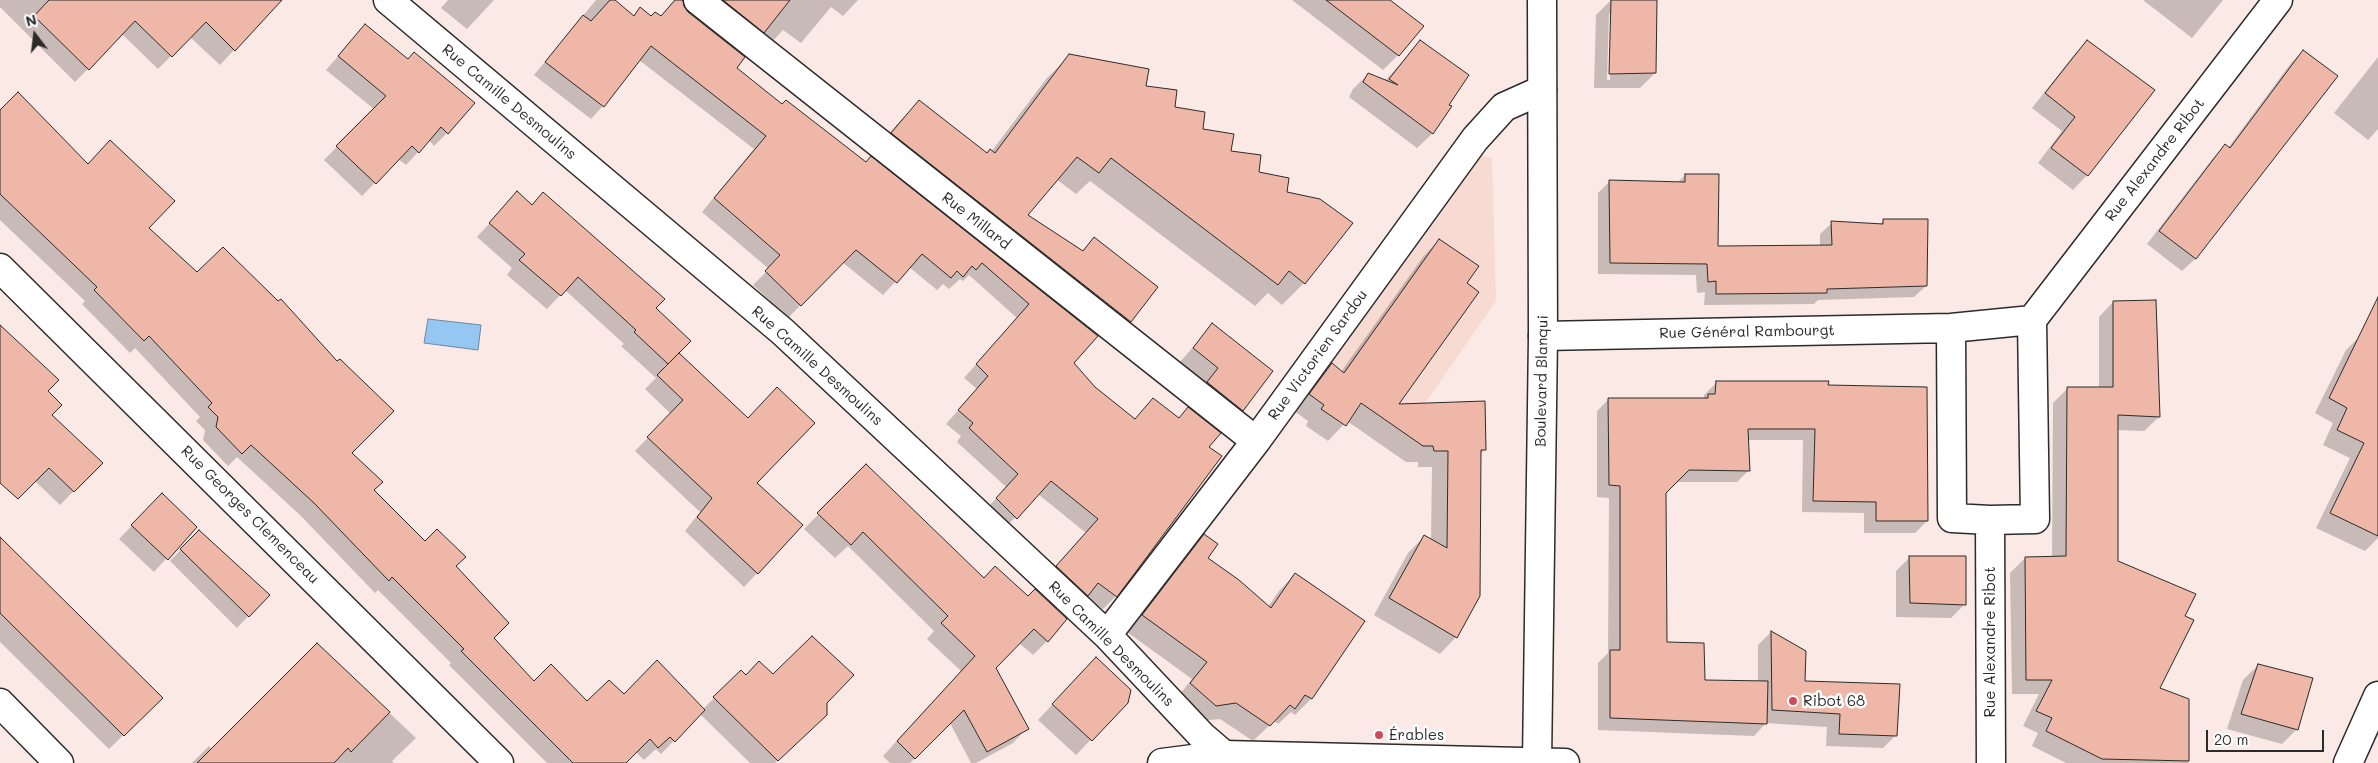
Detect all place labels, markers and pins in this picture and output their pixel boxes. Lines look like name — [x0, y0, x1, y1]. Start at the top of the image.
place label: Ribot 68 — [1803, 692, 1865, 710]
marker: Ribot 68 — [1787, 695, 1799, 707]
place label: Érables — [1389, 726, 1444, 744]
marker: Érables — [1373, 729, 1385, 741]

